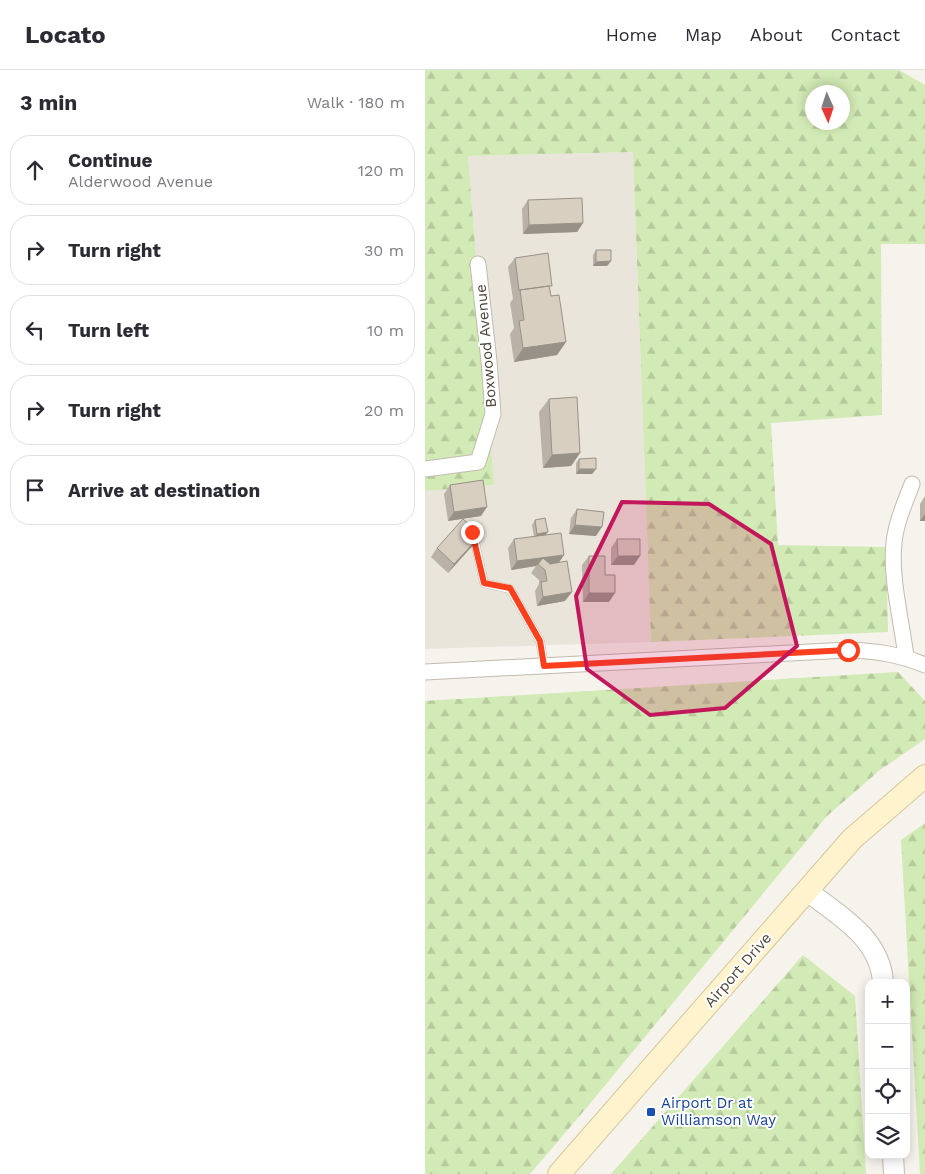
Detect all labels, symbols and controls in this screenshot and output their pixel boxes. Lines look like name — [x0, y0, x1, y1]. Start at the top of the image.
text: Locato — [25, 21, 106, 49]
text: Home — [606, 24, 657, 45]
text: Map — [685, 24, 722, 45]
text: About — [750, 24, 802, 45]
text: Contact — [830, 24, 900, 45]
north arrow — [805, 85, 850, 130]
text: 3 min — [20, 90, 77, 115]
text: Walk · 180 m — [307, 93, 405, 112]
text: Continue — [68, 149, 152, 172]
icon: ahead — [21, 156, 49, 184]
text: 120 m — [358, 161, 404, 180]
text: Alderwood Avenue — [68, 172, 213, 191]
icon: right — [21, 236, 49, 264]
text: Turn right — [68, 239, 161, 262]
text: 30 m — [364, 241, 404, 260]
street label: Boxwood Avenue — [472, 284, 500, 408]
icon: left — [21, 316, 49, 344]
text: Turn left — [68, 319, 149, 342]
text: 10 m — [367, 321, 404, 340]
icon: right — [21, 396, 49, 424]
text: Turn right — [68, 399, 161, 422]
text: 20 m — [364, 401, 404, 420]
icon: arrive — [21, 476, 49, 504]
text: Arrive at destination — [68, 479, 260, 502]
route end — [461, 521, 484, 544]
route start — [837, 639, 860, 662]
street label: Airport Drive — [701, 929, 775, 1011]
map controls — [865, 979, 910, 1159]
button: + — [865, 979, 910, 1024]
button: − — [865, 1024, 910, 1069]
button: locate — [865, 1069, 910, 1114]
place label: Airport Dr at Williamson Way — [661, 1094, 776, 1129]
marker: Airport Dr at Williamson Way — [645, 1106, 657, 1118]
button: layers — [865, 1114, 910, 1159]

